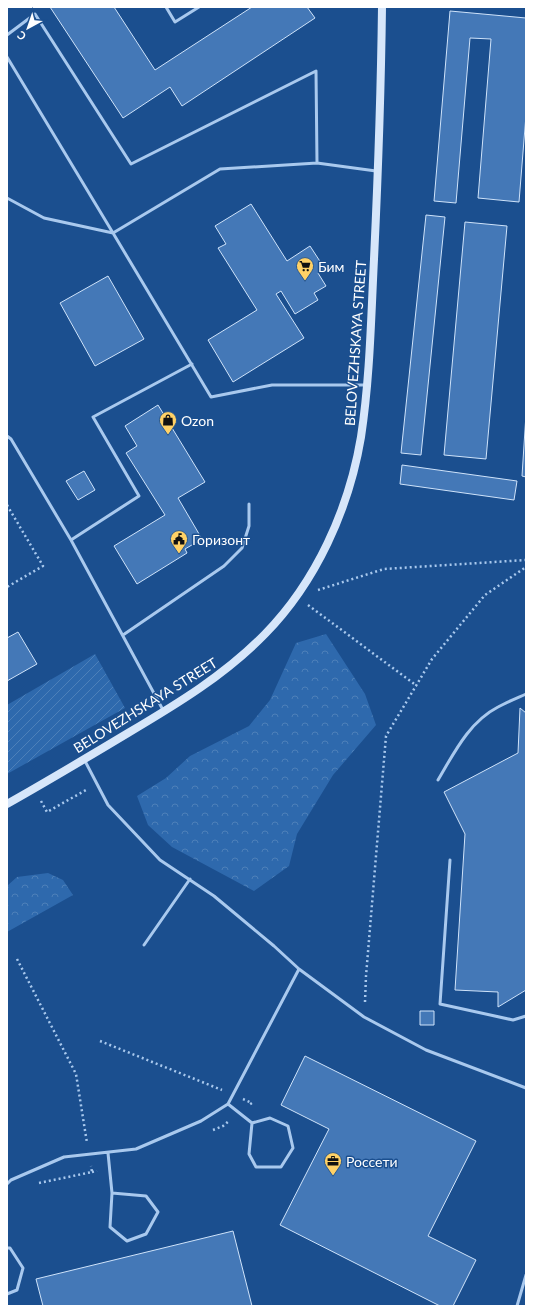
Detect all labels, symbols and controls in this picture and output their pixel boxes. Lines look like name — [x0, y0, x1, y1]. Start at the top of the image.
north arrow — [8, 8, 48, 48]
text: С — [14, 28, 28, 43]
supermarket icon: Бим — [295, 256, 315, 281]
place label: Бим — [318, 258, 345, 275]
street label: BELOVEZHSKAYA STREET — [341, 259, 369, 427]
shop icon: Ozon — [158, 410, 178, 435]
place label: Ozon — [181, 412, 214, 429]
public building icon: Горизонт — [169, 529, 189, 554]
place label: Горизонт — [192, 531, 250, 548]
street label: BELOVEZHSKAYA STREET — [70, 653, 221, 756]
office icon: Россети — [323, 1151, 343, 1176]
place label: Россети — [346, 1153, 398, 1170]

